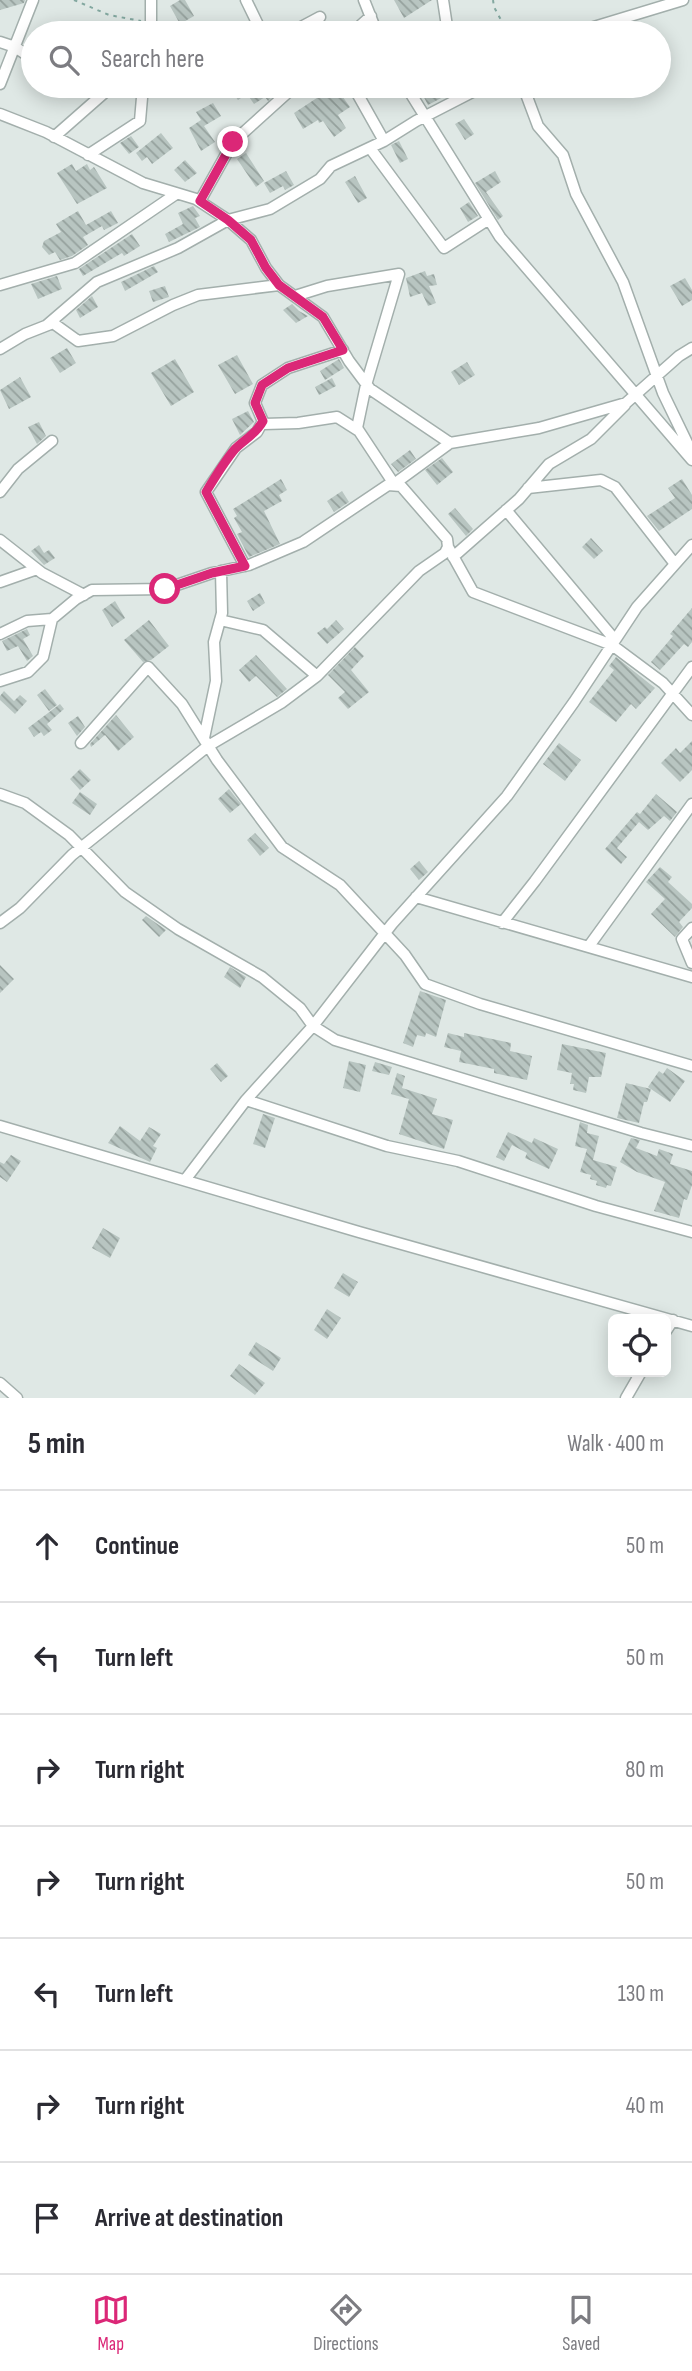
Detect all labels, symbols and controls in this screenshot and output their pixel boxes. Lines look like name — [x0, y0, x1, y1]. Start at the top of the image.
search box — [21, 21, 671, 98]
icon: search — [45, 41, 83, 79]
text: Search here — [101, 44, 204, 75]
route end — [217, 126, 248, 157]
route start — [149, 573, 180, 604]
map controls — [608, 1314, 671, 1377]
button: locate — [608, 1314, 671, 1377]
text: 5 min — [28, 1426, 85, 1462]
text: Walk · 400 m — [567, 1430, 664, 1458]
icon: ahead — [28, 1527, 66, 1565]
text: Continue — [95, 1531, 179, 1562]
text: 50 m — [626, 1532, 664, 1560]
icon: left — [28, 1639, 66, 1677]
text: Turn left — [95, 1643, 173, 1674]
text: 50 m — [626, 1644, 664, 1672]
icon: right — [28, 1751, 66, 1789]
text: Turn right — [95, 1755, 184, 1786]
text: 80 m — [625, 1756, 664, 1784]
icon: right — [28, 1863, 66, 1901]
text: Turn right — [95, 1867, 184, 1898]
text: 50 m — [626, 1868, 664, 1896]
icon: left — [28, 1975, 66, 2013]
text: Turn left — [95, 1979, 173, 2010]
text: 130 m — [618, 1980, 664, 2008]
icon: right — [28, 2087, 66, 2125]
text: Turn right — [95, 2091, 184, 2122]
text: 40 m — [626, 2092, 664, 2120]
icon: arrive — [28, 2199, 66, 2237]
text: Arrive at destination — [95, 2203, 283, 2234]
tab: Map — [92, 2291, 130, 2356]
tab: Directions — [313, 2291, 379, 2356]
tab: Saved — [562, 2291, 600, 2356]

